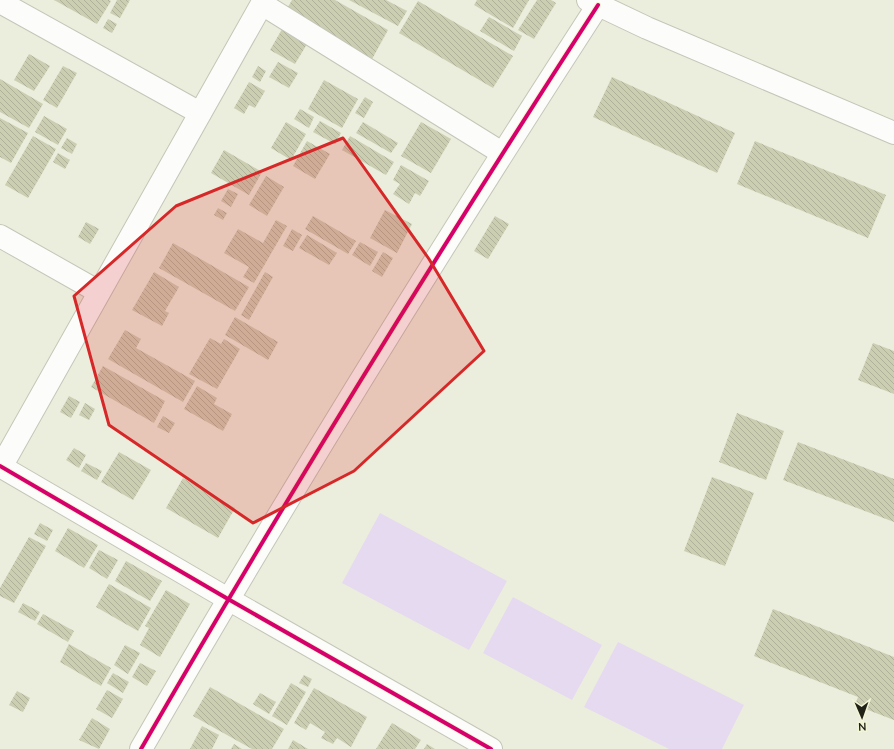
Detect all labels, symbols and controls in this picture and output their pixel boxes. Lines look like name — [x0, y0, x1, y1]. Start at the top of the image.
north arrow — [842, 697, 882, 737]
text: N — [858, 719, 867, 734]

